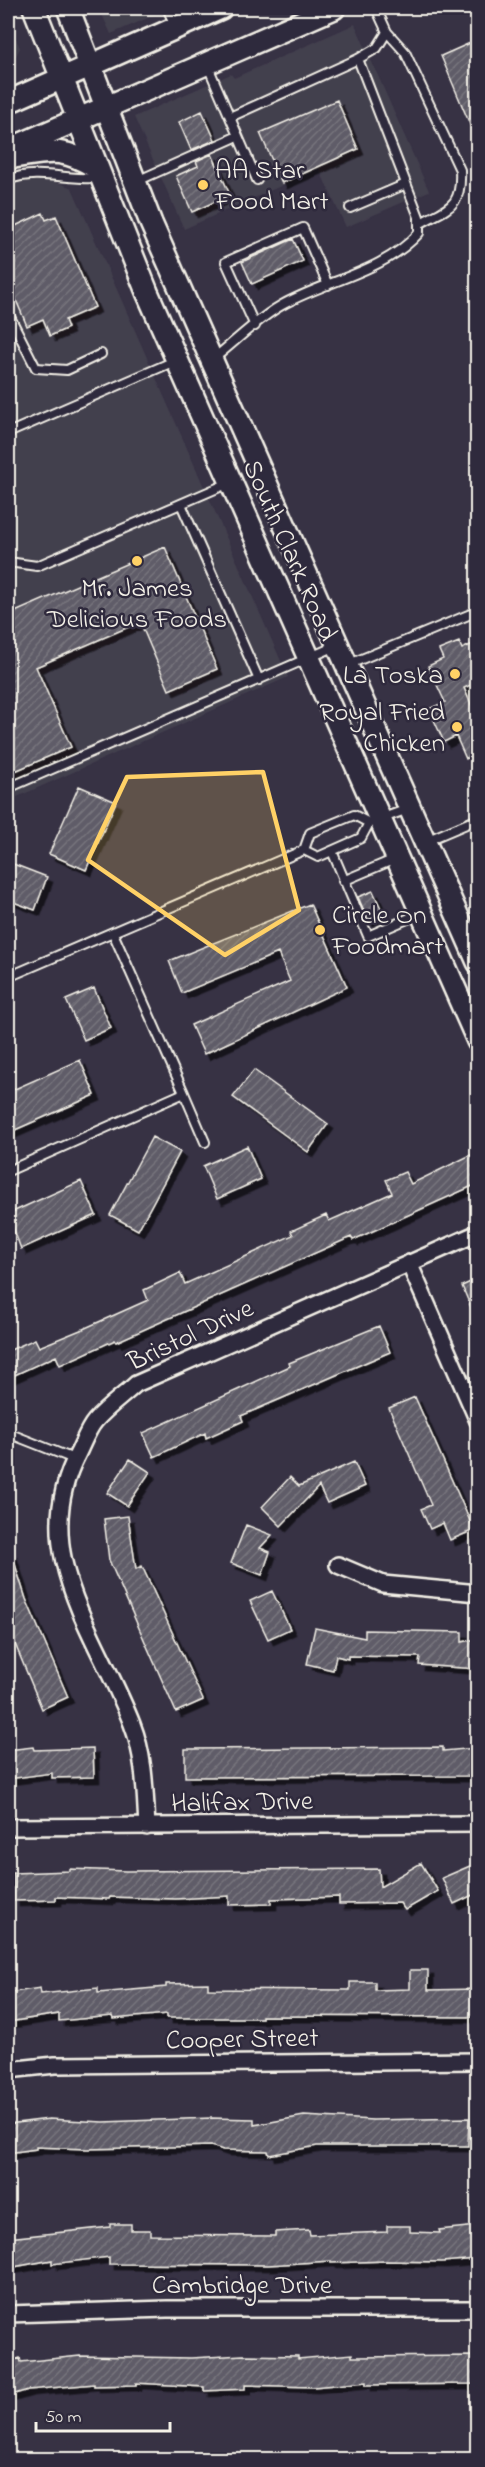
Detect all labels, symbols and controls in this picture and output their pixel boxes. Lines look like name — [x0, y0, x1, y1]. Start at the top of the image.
place label: AA Star Food Mart — [214, 152, 328, 222]
marker: AA Star Food Mart — [196, 178, 210, 192]
street label: South Clark Road — [231, 454, 346, 648]
marker: Mr. James Delicious Foods — [130, 554, 144, 568]
place label: Mr. James Delicious Foods — [46, 570, 227, 640]
place label: La Toska — [343, 657, 443, 696]
marker: La Toska — [448, 667, 462, 681]
place label: Royal Fried Chicken — [319, 694, 445, 764]
marker: Royal Fried Chicken — [450, 720, 464, 734]
place label: Circle On Foodmart — [331, 897, 443, 967]
marker: Circle On Foodmart — [313, 923, 327, 937]
street label: Bristol Drive — [121, 1290, 261, 1383]
street label: Halifax Drive — [171, 1783, 314, 1824]
street label: Cooper Street — [165, 2020, 319, 2061]
street label: Cambridge Drive — [152, 2267, 333, 2306]
scale bar — [36, 2395, 170, 2433]
text: 50 m — [45, 2405, 82, 2431]

